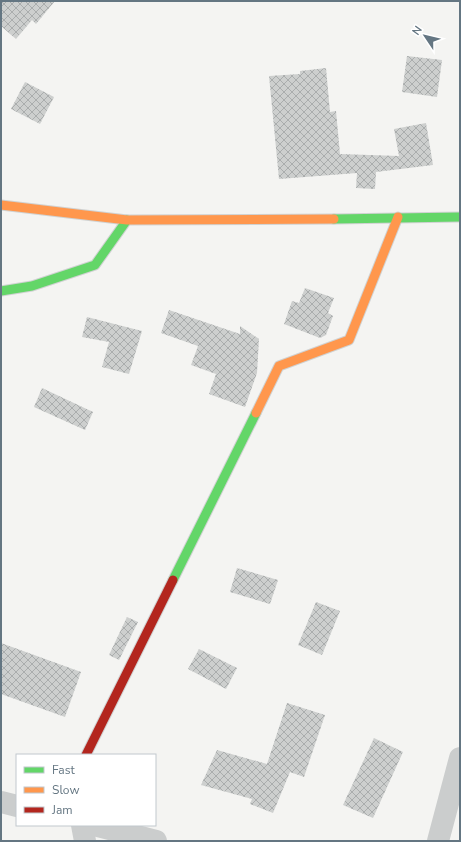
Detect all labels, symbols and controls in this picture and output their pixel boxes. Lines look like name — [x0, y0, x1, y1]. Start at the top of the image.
north arrow — [405, 16, 445, 56]
text: N — [409, 23, 426, 38]
legend — [16, 754, 156, 826]
text: Fast — [52, 762, 75, 778]
text: Slow — [52, 782, 80, 798]
text: Jam — [51, 802, 73, 818]

